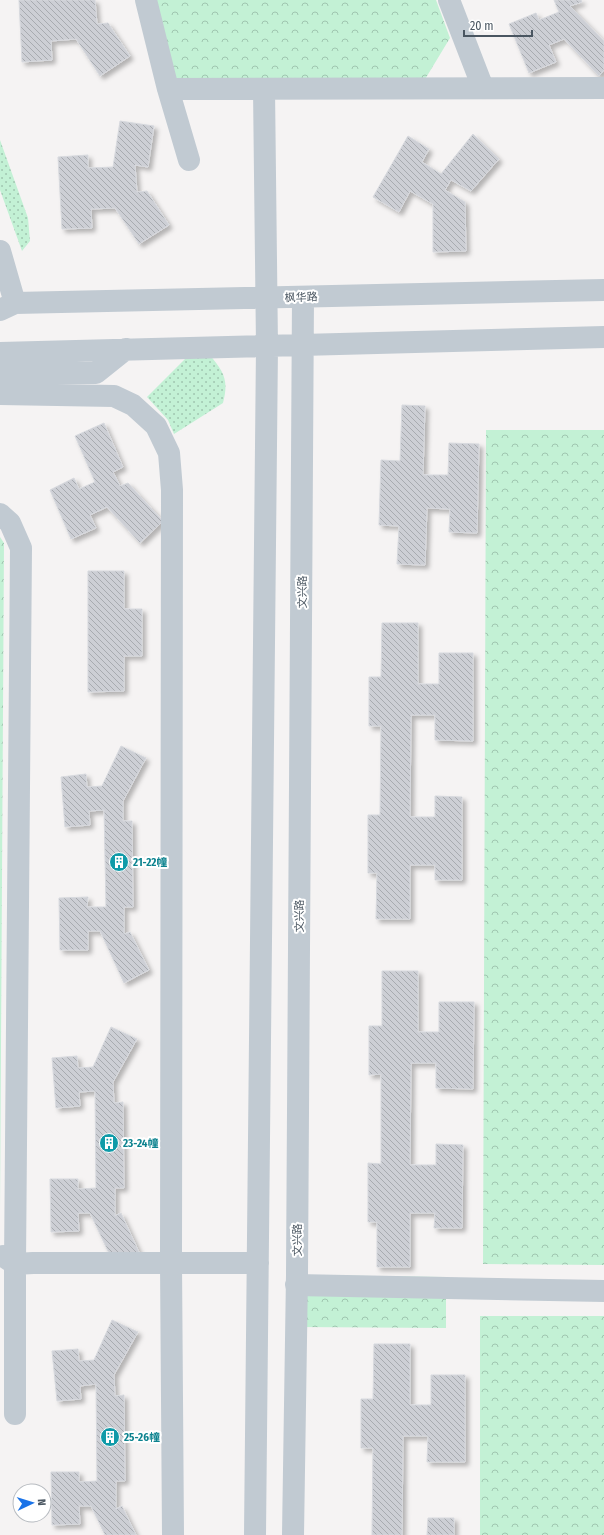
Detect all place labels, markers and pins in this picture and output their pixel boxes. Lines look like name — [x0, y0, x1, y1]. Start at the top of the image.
building icon: 21-22幢 — [108, 851, 130, 873]
place label: 21-22幢 — [132, 856, 167, 869]
building icon: 23-24幢 — [98, 1132, 120, 1154]
place label: 23-24幢 — [122, 1137, 158, 1150]
building icon: 25-26幢 — [99, 1426, 121, 1448]
place label: 25-26幢 — [123, 1431, 160, 1444]

